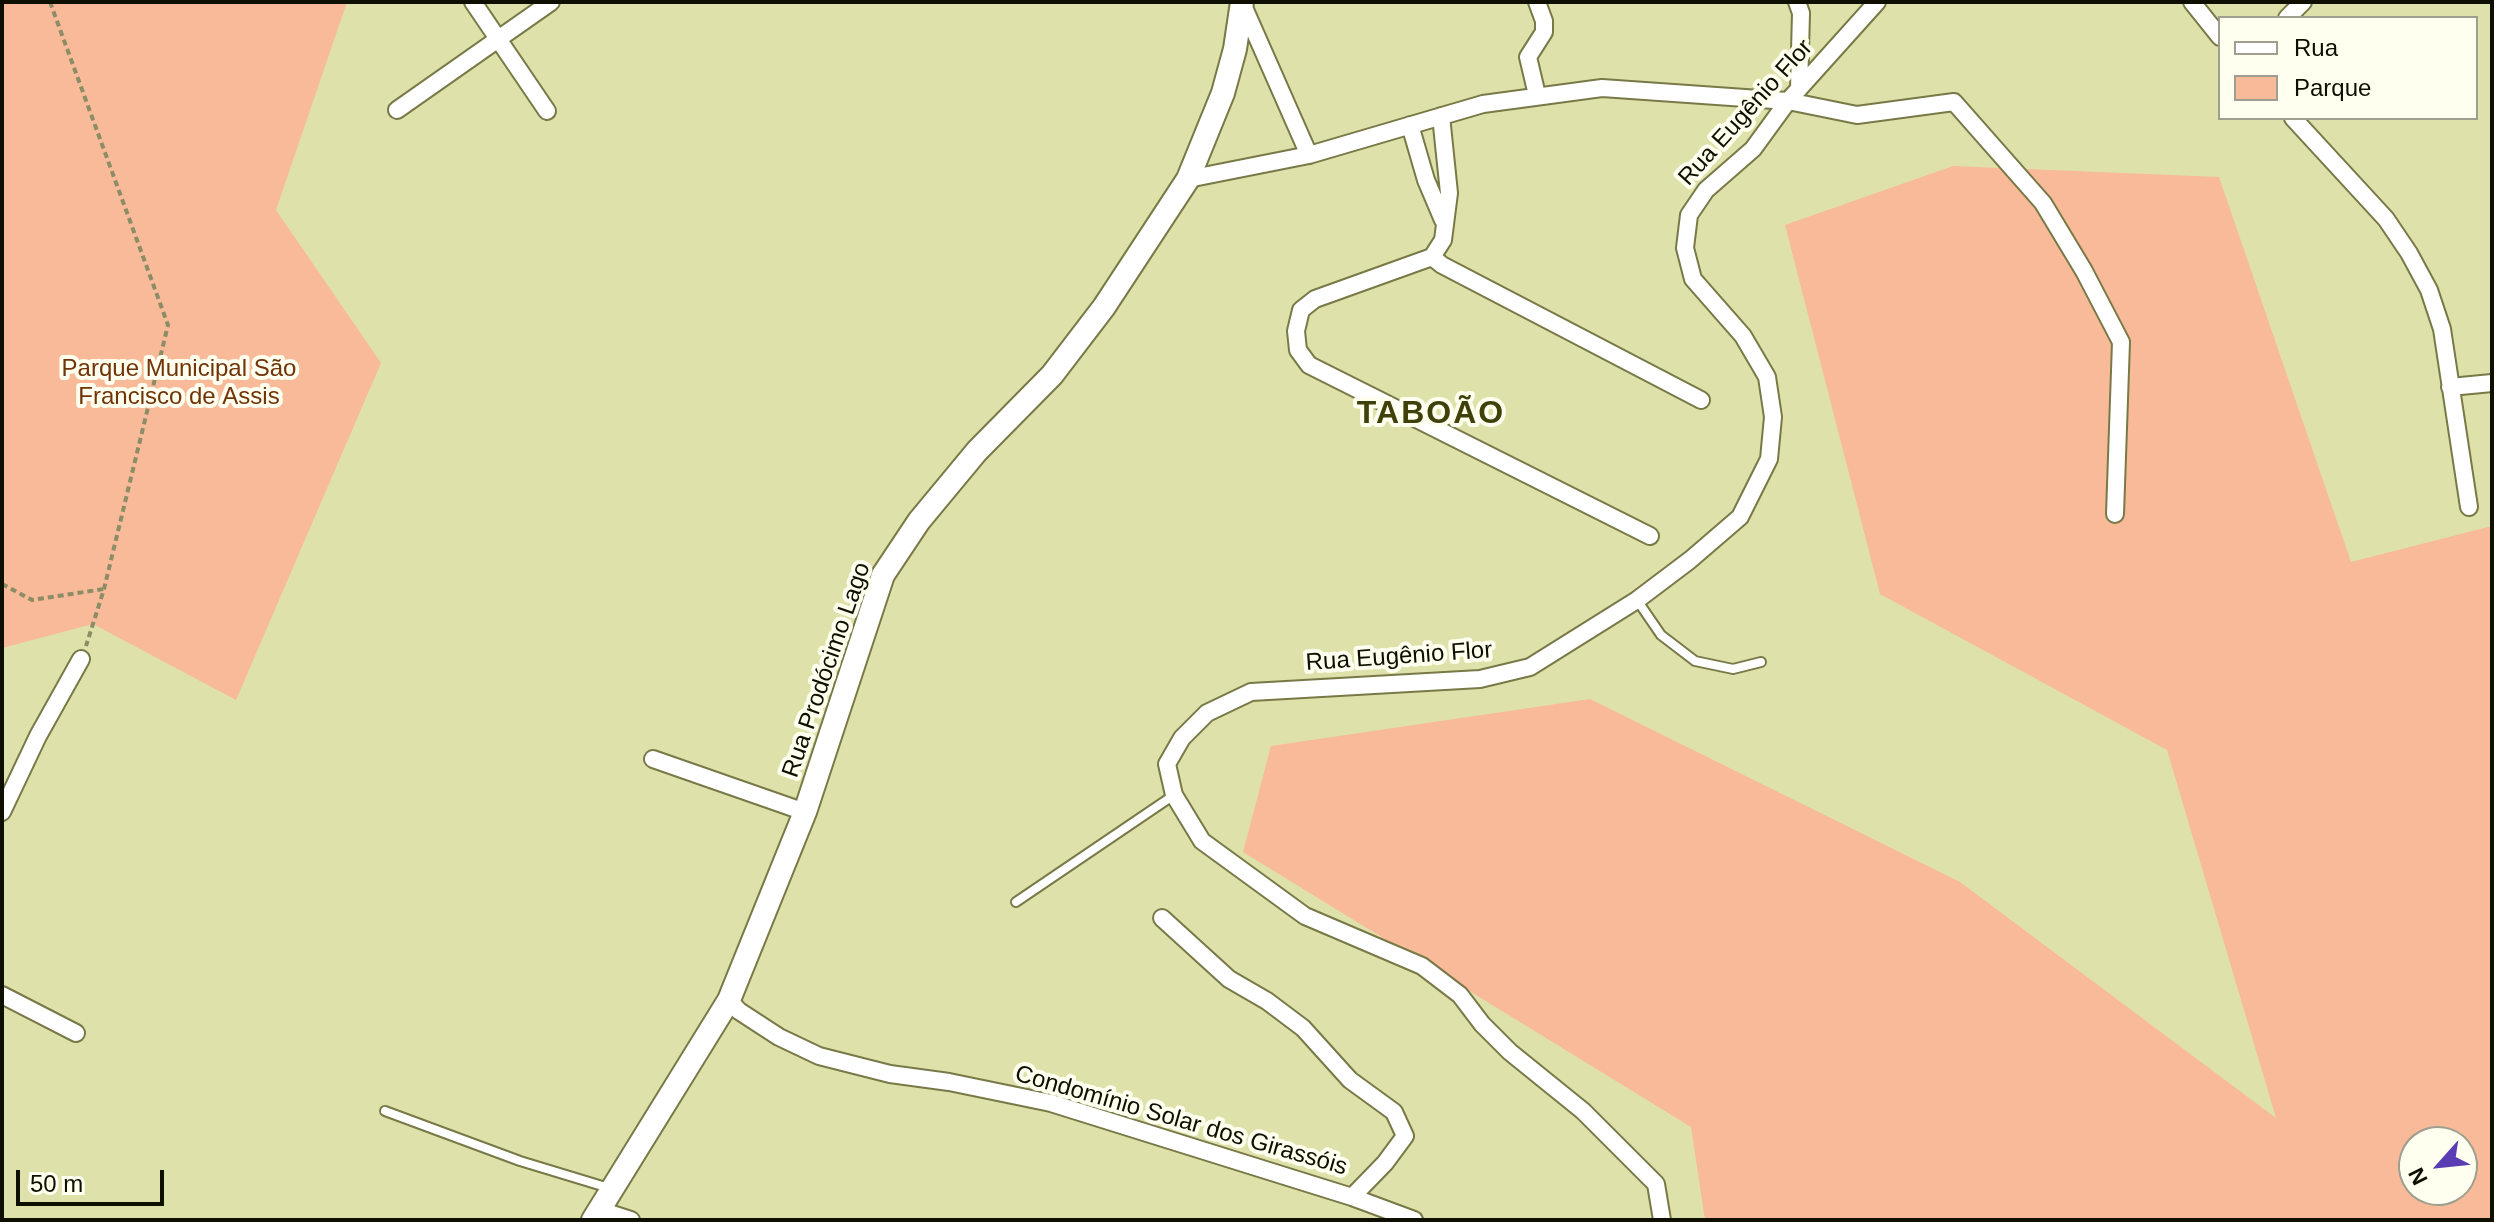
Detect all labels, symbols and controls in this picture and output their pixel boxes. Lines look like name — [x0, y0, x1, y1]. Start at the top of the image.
legend — [2218, 16, 2478, 120]
street label: Rua Eugênio Flor — [1673, 34, 1819, 192]
text: Rua — [2294, 34, 2338, 61]
text: Parque — [2294, 74, 2371, 101]
park label: Parque Municipal São Francisco de Assis — [62, 355, 296, 411]
district label: TABOÃO — [1357, 395, 1505, 433]
street label: Rua Prodócimo Lago — [777, 559, 877, 781]
street label: Rua Eugênio Flor — [1305, 636, 1493, 678]
street label: Condomínio Solar dos Girassóis — [1012, 1060, 1350, 1182]
north arrow — [2398, 1126, 2478, 1206]
scale bar — [20, 1154, 168, 1204]
text: N — [2403, 1163, 2433, 1189]
text: 50 m — [30, 1170, 83, 1197]

